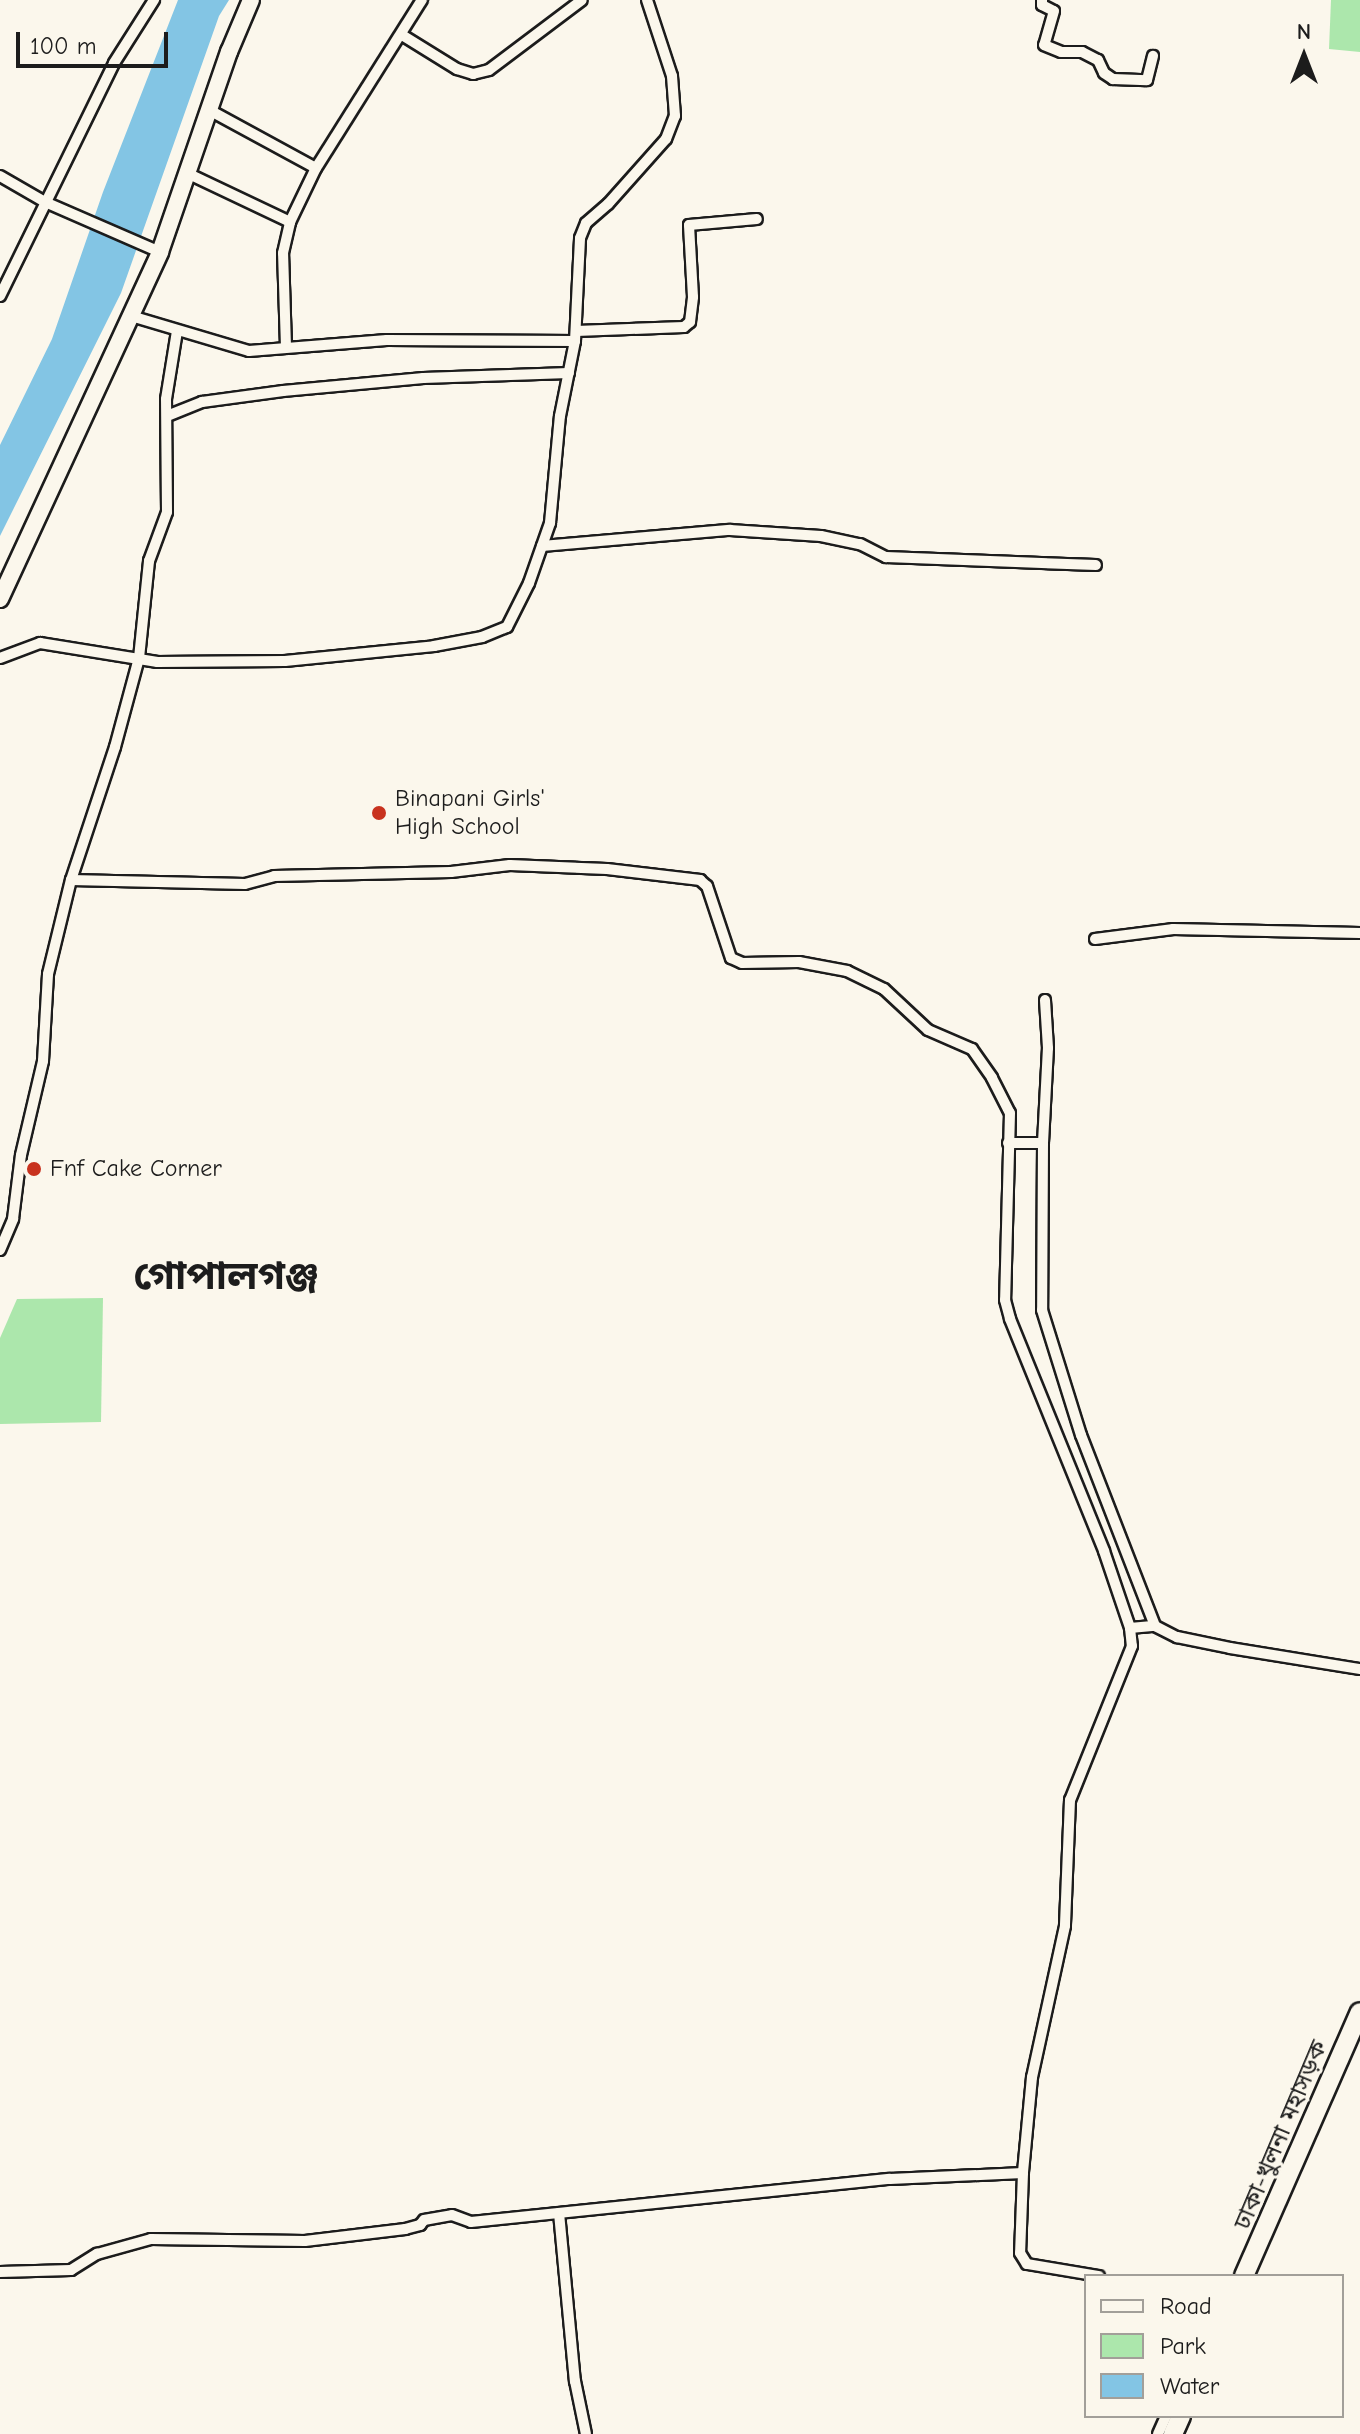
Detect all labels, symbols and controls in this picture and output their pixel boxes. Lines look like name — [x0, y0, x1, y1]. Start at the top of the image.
scale bar — [20, 16, 172, 66]
north arrow — [1264, 16, 1344, 96]
text: N — [1297, 19, 1311, 45]
text: 100 m — [30, 32, 97, 60]
place label: Binapani Girls' High School — [395, 785, 545, 841]
marker: Binapani Girls' High School — [370, 804, 388, 822]
place label: Fnf Cake Corner — [50, 1155, 222, 1183]
marker: Fnf Cake Corner — [25, 1160, 43, 1178]
district label: গোপালগঞ্জ — [133, 1252, 319, 1300]
street label: ঢাকা-খুলনা মহাসড়ক — [1228, 2036, 1334, 2234]
legend — [1084, 2274, 1344, 2418]
text: Road — [1160, 2292, 1212, 2320]
text: Park — [1160, 2332, 1206, 2360]
text: Water — [1160, 2372, 1219, 2400]

